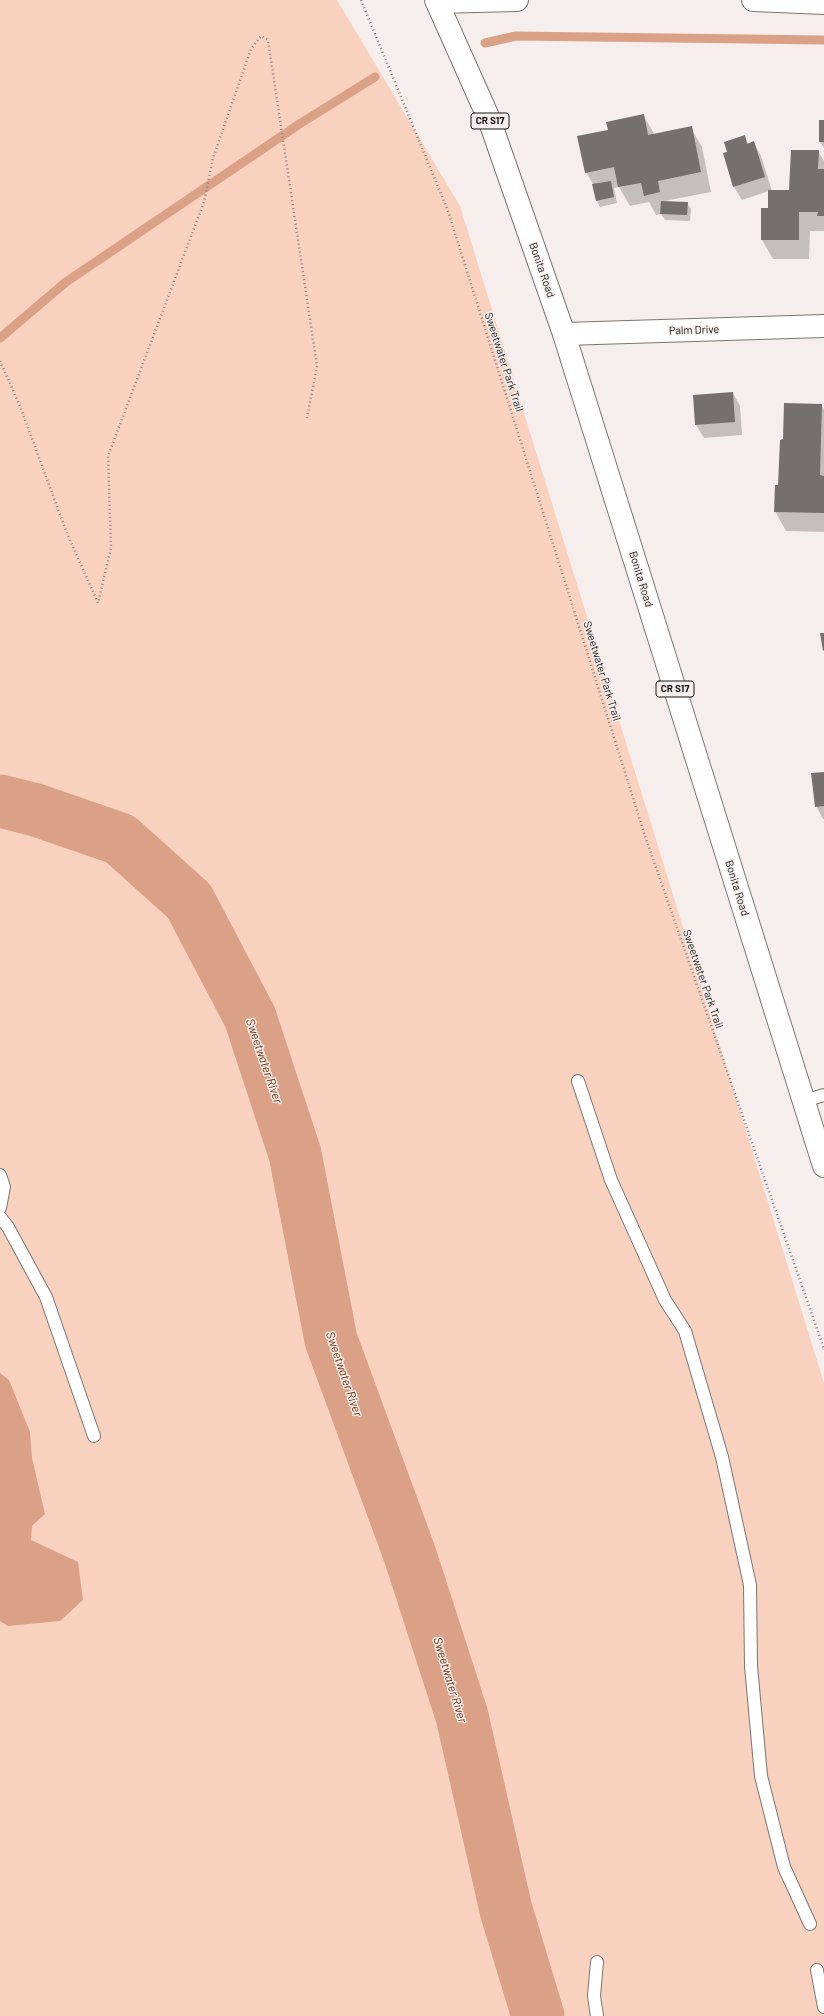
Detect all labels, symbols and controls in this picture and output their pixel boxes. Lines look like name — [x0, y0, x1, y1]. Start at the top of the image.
road number: CR S17 — [471, 113, 509, 129]
street label: Bonita Road — [526, 241, 558, 299]
street label: Sweetwater Park Trail — [482, 311, 526, 413]
street label: Palm Drive — [669, 323, 719, 337]
street label: Bonita Road — [626, 549, 656, 609]
street label: Sweetwater Park Trail — [581, 620, 623, 722]
road number: CR S17 — [656, 681, 694, 697]
street label: Bonita Road — [722, 858, 752, 918]
street label: Sweetwater Park Trail — [680, 928, 726, 1030]
water label: Sweetwater River — [243, 1017, 285, 1105]
water label: Sweetwater River — [323, 1330, 365, 1418]
water label: Sweetwater River — [430, 1635, 470, 1725]

